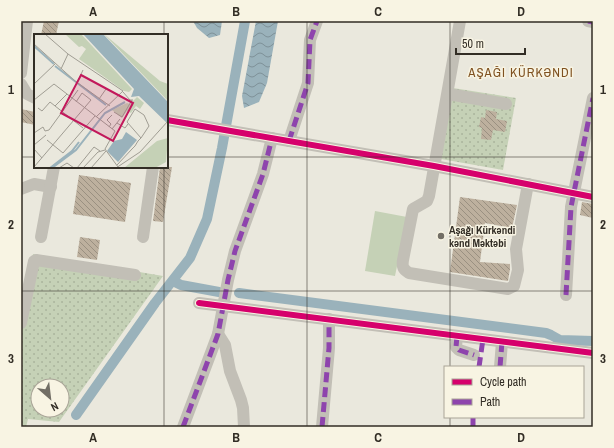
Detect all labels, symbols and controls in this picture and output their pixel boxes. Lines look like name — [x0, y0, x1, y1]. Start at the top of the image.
text: A — [89, 3, 97, 20]
text: B — [232, 3, 240, 20]
text: C — [374, 3, 382, 20]
text: D — [517, 3, 525, 20]
scale bar — [456, 30, 525, 56]
inset map — [34, 34, 168, 168]
text: 50 m — [462, 36, 484, 52]
district label: AŞAĞI KÜRKƏNDI — [467, 64, 574, 81]
text: 1 — [8, 81, 14, 98]
text: 1 — [600, 81, 606, 98]
text: 2 — [8, 216, 14, 233]
text: 2 — [600, 216, 606, 233]
place label: Aşağı Kürkəndi kənd Məktəbi — [449, 223, 515, 250]
marker: Aşağı Kürkəndi kənd Məktəbi — [436, 231, 446, 241]
text: 3 — [8, 350, 14, 367]
text: 3 — [600, 350, 606, 367]
legend — [444, 366, 584, 418]
text: Cycle path — [480, 374, 527, 390]
north arrow — [30, 378, 70, 418]
text: Path — [480, 394, 500, 410]
text: N — [49, 399, 61, 415]
text: A — [89, 429, 97, 446]
text: B — [232, 429, 240, 446]
text: C — [374, 429, 382, 446]
text: D — [517, 429, 525, 446]

